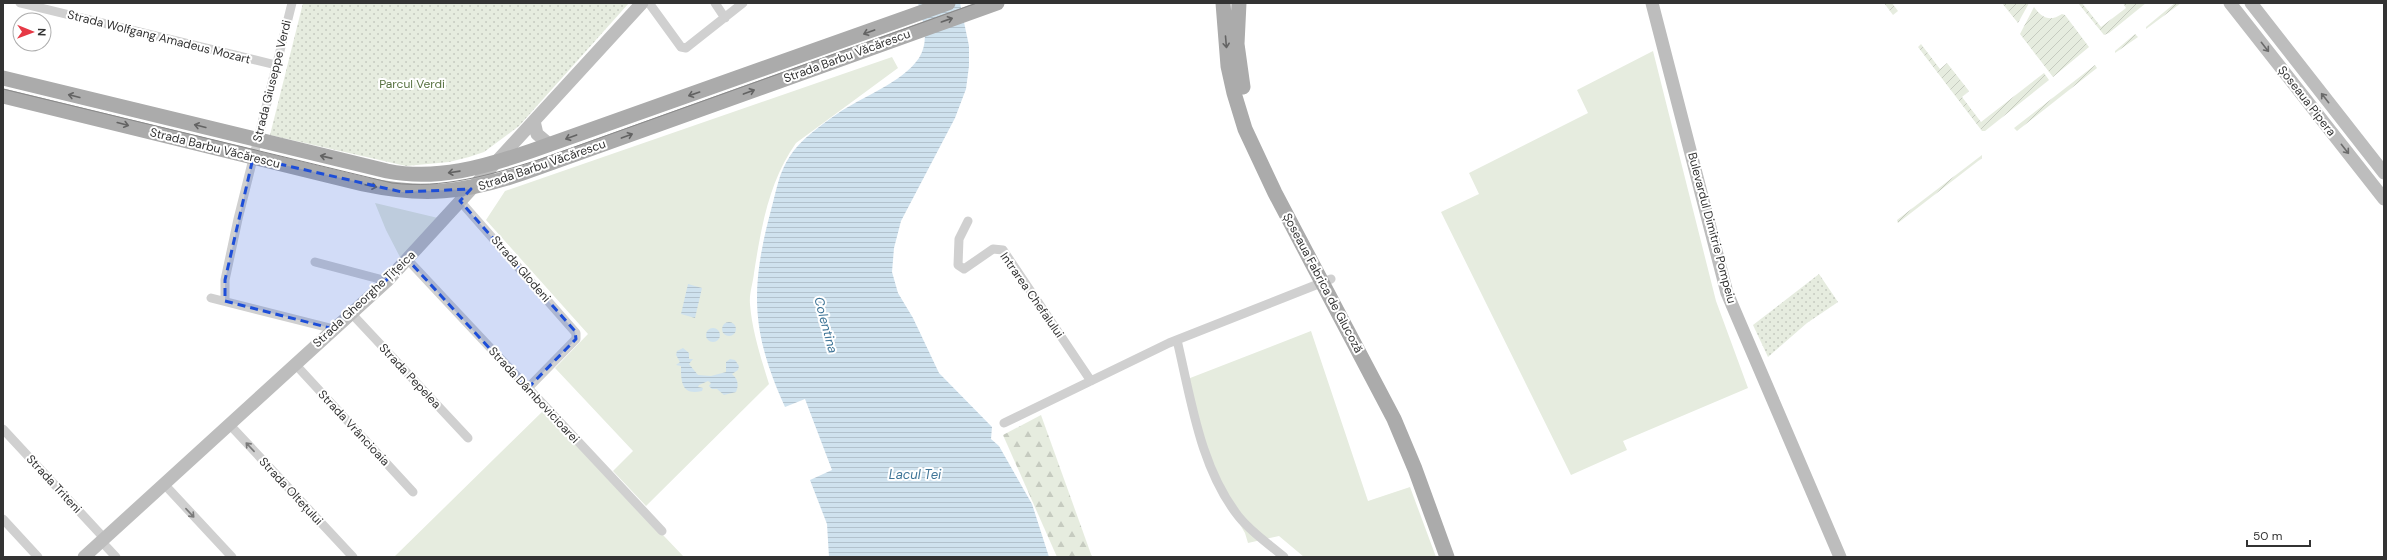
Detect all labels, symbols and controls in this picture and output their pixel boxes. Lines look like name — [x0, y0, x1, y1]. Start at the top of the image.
street label: Strada Wolfgang Amadeus Mozart — [66, 6, 253, 68]
north arrow — [12, 12, 52, 52]
one-way arrow — [941, 16, 953, 24]
street label: Strada Giuseppe Verdi — [249, 18, 295, 144]
street label: Strada Barbu Văcărescu — [781, 26, 913, 86]
text: N — [35, 28, 49, 36]
one-way arrow — [864, 28, 876, 36]
one-way arrow — [1222, 35, 1229, 48]
one-way arrow — [2260, 42, 2269, 53]
street label: Șoseaua Pipera — [2274, 63, 2340, 139]
park label: Parcul Verdi — [379, 76, 445, 92]
one-way arrow — [743, 87, 755, 95]
one-way arrow — [688, 90, 700, 98]
one-way arrow — [68, 91, 81, 99]
one-way arrow — [2321, 93, 2330, 104]
one-way arrow — [116, 121, 129, 129]
one-way arrow — [194, 122, 207, 130]
street label: Strada Barbu Văcărescu — [148, 124, 282, 172]
one-way arrow — [620, 131, 632, 139]
one-way arrow — [565, 134, 578, 141]
street label: Strada Barbu Văcărescu — [476, 136, 608, 194]
one-way arrow — [2341, 144, 2349, 155]
street label: Bulevardul Dimitrie Pompeiu — [1684, 151, 1740, 305]
one-way arrow — [320, 153, 333, 161]
one-way arrow — [448, 168, 461, 176]
one-way arrow — [364, 182, 377, 190]
street label: Șoseaua Fabrica de Glucoză — [1279, 210, 1367, 356]
street label: Strada Glodeni — [488, 232, 554, 306]
street label: Strada Gheorghe Țițeica — [309, 247, 419, 351]
street label: Intrarea Chefalului — [997, 249, 1068, 341]
water label: Colentina — [810, 295, 842, 355]
street label: Strada Pepelea — [376, 340, 444, 412]
street label: Strada Dâmbovicioarei — [485, 343, 583, 447]
street label: Strada Vrâncioaia — [315, 387, 393, 469]
one-way arrow — [245, 442, 254, 452]
street label: Strada Triteni — [23, 451, 85, 517]
street label: Strada Oltețului — [255, 454, 327, 528]
water label: Lacul Tei — [889, 466, 942, 483]
one-way arrow — [185, 508, 195, 518]
scale bar — [2247, 522, 2310, 548]
text: 50 m — [2253, 528, 2282, 544]

